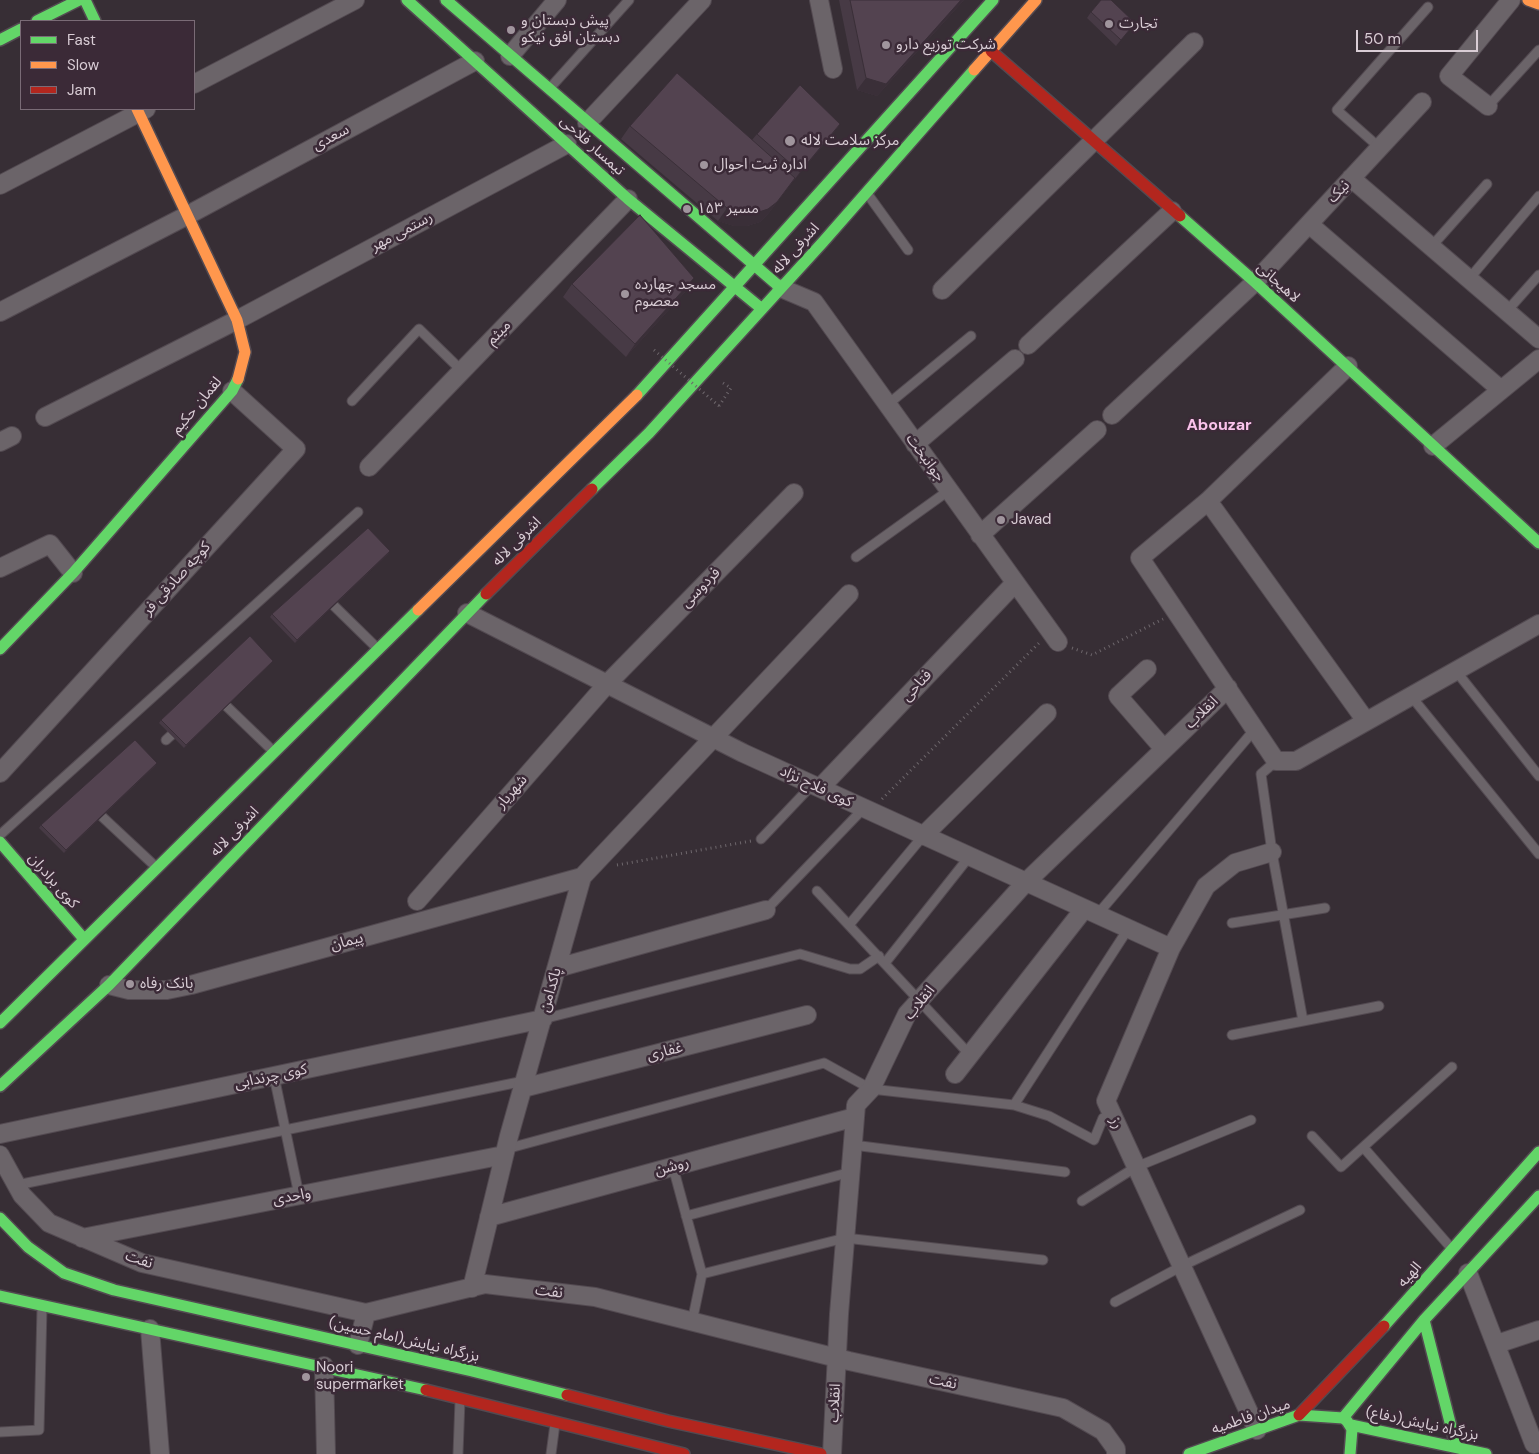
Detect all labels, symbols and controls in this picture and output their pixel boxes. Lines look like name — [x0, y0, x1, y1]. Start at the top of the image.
place label: پیش دبستان و دبستان افق نیکو — [521, 12, 620, 47]
place label: تجارت — [1119, 15, 1158, 33]
marker: تجارت — [1103, 18, 1115, 30]
legend — [20, 20, 195, 110]
scale bar — [1359, 20, 1482, 52]
marker: پیش دبستان و دبستان افق نیکو — [505, 24, 517, 36]
text: 50 m — [1364, 29, 1401, 49]
text: Fast — [67, 30, 96, 50]
place label: شرکت توزیع دارو — [896, 36, 996, 54]
marker: شرکت توزیع دارو — [880, 39, 892, 51]
text: Slow — [67, 55, 99, 75]
text: Jam — [67, 80, 96, 100]
street label: تیمسار فلاحی — [556, 112, 628, 180]
street label: سعدی — [310, 121, 352, 155]
place label: مرکز سلامت لاله — [801, 132, 899, 150]
marker: مرکز سلامت لاله — [783, 134, 797, 148]
place label: اداره ثبت احوال — [714, 156, 807, 174]
marker: اداره ثبت احوال — [698, 159, 710, 171]
street label: نیک — [1324, 177, 1354, 207]
place label: مسیر ۱۵۳ — [697, 200, 759, 218]
marker: مسیر ۱۵۳ — [681, 203, 693, 215]
street label: رستمی مهر — [368, 208, 436, 256]
street label: اشرفی لاله — [768, 220, 824, 278]
street label: لاهیجانی — [1253, 259, 1303, 307]
place label: مسجد چهارده معصوم — [635, 276, 716, 311]
marker: مسجد چهارده معصوم — [619, 288, 631, 300]
street label: میثم — [483, 317, 515, 349]
street label: لقمان حکیم — [168, 374, 226, 438]
district label: Abouzar — [1186, 416, 1252, 436]
street label: جوانبخت — [902, 431, 948, 485]
place label: Javad — [1011, 511, 1051, 529]
street label: اشرفی لاله — [489, 514, 545, 570]
marker: Javad — [995, 514, 1007, 526]
street label: کوچه صادقی فر — [139, 538, 215, 620]
street label: فردوسی — [678, 564, 724, 612]
street label: فتاحی — [898, 667, 936, 705]
street label: انقلاب — [1182, 693, 1222, 733]
street label: کوی فلاح نژاد — [777, 762, 855, 812]
street label: شهریار — [492, 771, 532, 813]
street label: اشرفی لاله — [207, 803, 263, 861]
street label: کوی برادران — [24, 849, 82, 913]
street label: پیمان — [329, 929, 365, 955]
street label: پاکدامن — [536, 966, 566, 1014]
place label: بانک رفاه — [140, 975, 193, 993]
marker: بانک رفاه — [124, 978, 136, 990]
street label: انقلاب — [901, 982, 939, 1024]
street label: غفاری — [645, 1039, 685, 1065]
street label: کوی چرندابی — [233, 1061, 309, 1093]
street label: رز — [1106, 1114, 1126, 1132]
street label: روشن — [653, 1154, 691, 1180]
street label: واحدی — [271, 1184, 313, 1210]
street label: نفت — [123, 1247, 155, 1273]
street label: الهیه — [1394, 1259, 1426, 1291]
street label: نفت — [534, 1281, 564, 1303]
street label: بزرگراه نیایش(امام حسین) — [327, 1314, 481, 1366]
place label: Noori supermarket — [316, 1359, 404, 1394]
street label: نفت — [928, 1370, 958, 1394]
marker: Noori supermarket — [300, 1371, 312, 1383]
street label: انقلاب — [825, 1383, 845, 1423]
street label: میدان فاطمیه — [1209, 1395, 1293, 1439]
street label: بزرگراه نیایش(دفاع) — [1364, 1403, 1480, 1445]

